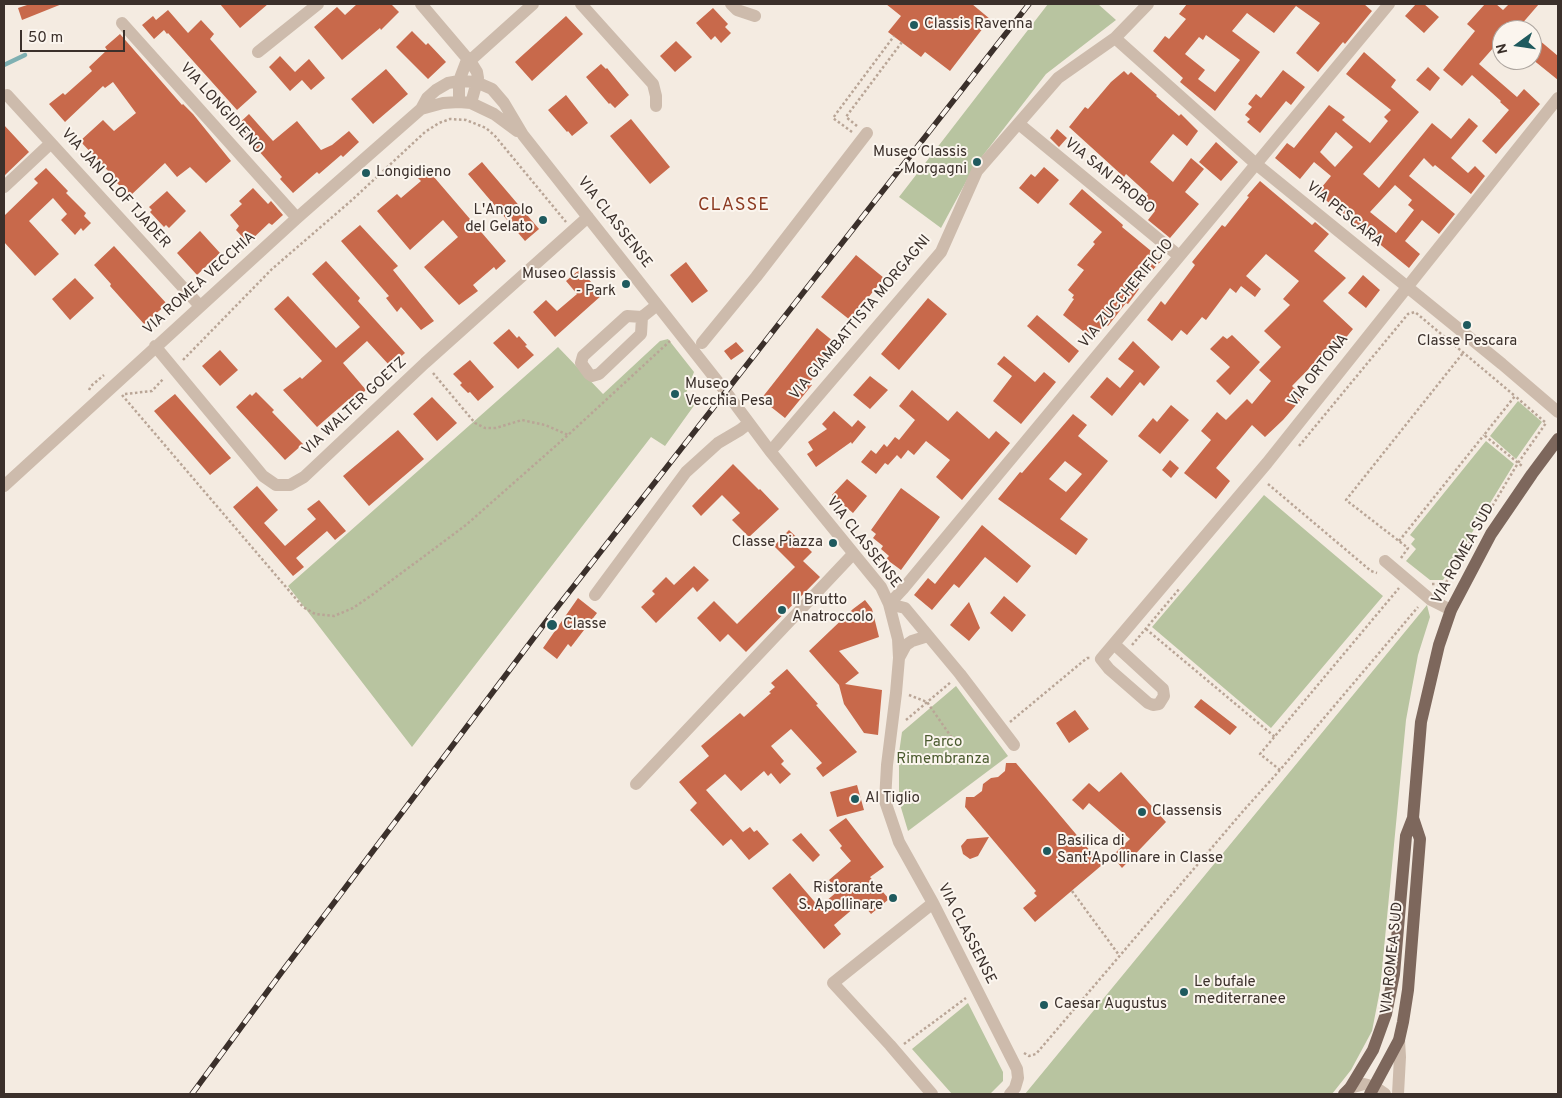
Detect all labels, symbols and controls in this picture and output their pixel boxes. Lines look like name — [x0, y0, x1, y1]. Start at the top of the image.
place label: Classis Ravenna — [924, 16, 1033, 34]
marker: Classis Ravenna — [908, 19, 920, 31]
scale bar — [22, 20, 128, 52]
north arrow — [1492, 20, 1542, 70]
text: 50 m — [28, 29, 63, 48]
text: N — [1493, 42, 1512, 55]
street label: VIA LONGIDIENO — [175, 60, 267, 158]
street label: VIA JAN OLOF TJADER — [56, 125, 174, 253]
street label: VIA SAN PROBO — [1060, 135, 1158, 219]
place label: Museo Classis - Morgagni — [873, 144, 967, 179]
marker: Museo Classis - Morgagni — [971, 156, 983, 168]
place label: Longidieno — [376, 164, 451, 182]
marker: Longidieno — [360, 167, 372, 179]
street label: VIA CLASSENSE — [573, 174, 655, 272]
street label: VIA PESCARA — [1302, 179, 1386, 251]
district label: CLASSE — [697, 195, 771, 217]
place label: L'Angolo del Gelato — [465, 202, 533, 237]
marker: L'Angolo del Gelato — [537, 214, 549, 226]
street label: VIA ROMEA VECCHIA — [140, 229, 260, 339]
street label: VIA GIAMBATTISTA MORGAGNI — [787, 232, 935, 404]
street label: VIA ZUCCHERIFICIO — [1076, 236, 1178, 352]
place label: Museo Classis - Park — [522, 266, 616, 301]
marker: Museo Classis - Park — [620, 278, 632, 290]
marker: Classe Pescara — [1461, 319, 1473, 331]
street label: VIA ORTONA — [1285, 331, 1353, 411]
place label: Classe Pescara — [1417, 333, 1517, 351]
street label: VIA WALTER GOETZ — [299, 354, 411, 460]
place label: Museo Vecchia Pesa — [685, 376, 773, 411]
marker: Museo Vecchia Pesa — [669, 388, 681, 400]
street label: VIA CLASSENSE — [822, 494, 904, 592]
street label: VIA ROMEA SUD — [1429, 500, 1499, 608]
place label: Classe Piazza — [732, 534, 823, 552]
marker: Classe Piazza — [827, 537, 839, 549]
place label: Il Brutto Anatroccolo — [792, 592, 873, 627]
marker: Il Brutto Anatroccolo — [776, 604, 788, 616]
place label: Classe — [563, 616, 607, 634]
marker: Classe — [545, 618, 559, 632]
park label: Parco Rimembranza — [896, 734, 990, 769]
place label: Al Tiglio — [865, 790, 920, 808]
marker: Al Tiglio — [849, 793, 861, 805]
place label: Classensis — [1152, 803, 1222, 821]
marker: Classensis — [1136, 806, 1148, 818]
place label: Basilica di Sant'Apollinare in Classe — [1057, 833, 1223, 868]
marker: Basilica di Sant'Apollinare in Classe — [1041, 845, 1053, 857]
place label: Ristorante S. Apollinare — [798, 880, 883, 915]
street label: VIA CLASSENSE — [933, 880, 999, 988]
marker: Ristorante S. Apollinare — [887, 892, 899, 904]
street label: VIA ROMEA SUD — [1378, 901, 1408, 1015]
place label: Le bufale mediterranee — [1194, 974, 1286, 1009]
marker: Le bufale mediterranee — [1178, 986, 1190, 998]
place label: Caesar Augustus — [1054, 996, 1167, 1014]
marker: Caesar Augustus — [1038, 999, 1050, 1011]

